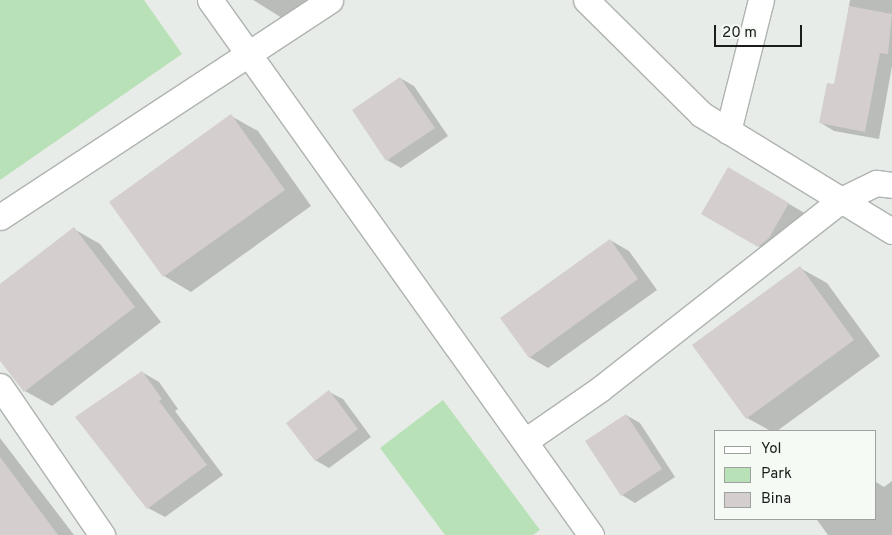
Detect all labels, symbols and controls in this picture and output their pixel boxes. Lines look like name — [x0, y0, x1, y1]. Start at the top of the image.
scale bar — [717, 15, 804, 47]
text: 20 m — [722, 24, 757, 43]
legend — [714, 430, 877, 520]
text: Yol — [761, 440, 782, 459]
text: Park — [761, 465, 792, 484]
text: Bina — [761, 490, 791, 509]

